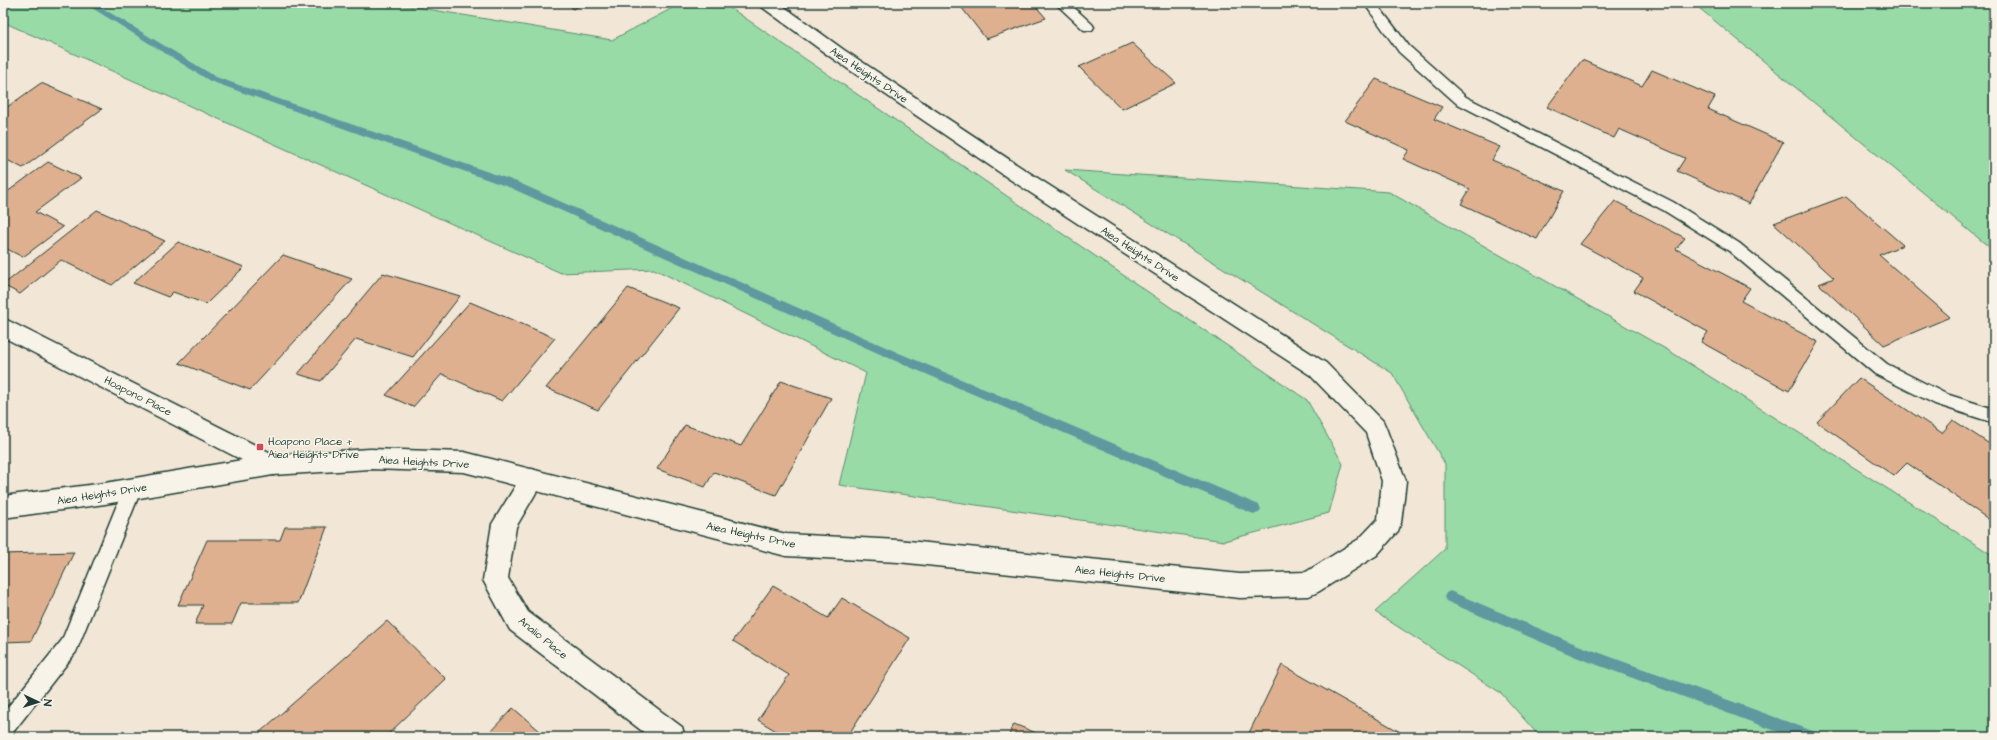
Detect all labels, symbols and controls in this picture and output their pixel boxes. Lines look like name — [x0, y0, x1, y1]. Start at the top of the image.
street label: Aiea Heights Drive — [827, 43, 911, 108]
street label: Aiea Heights Drive — [1097, 223, 1182, 286]
street label: Hoapono Place — [102, 372, 174, 420]
place label: Hoapono Place + Aiea Heights Drive — [268, 434, 359, 463]
marker: Hoapono Place + Aiea Heights Drive — [255, 442, 265, 452]
street label: Aiea Heights Drive — [378, 452, 470, 473]
street label: Aiea Heights Drive — [56, 479, 148, 510]
street label: Aiea Heights Drive — [705, 518, 797, 553]
street label: Aiea Heights Drive — [1074, 562, 1166, 587]
street label: Analio Place — [515, 613, 571, 663]
north arrow — [18, 682, 58, 722]
text: N — [40, 699, 55, 707]

